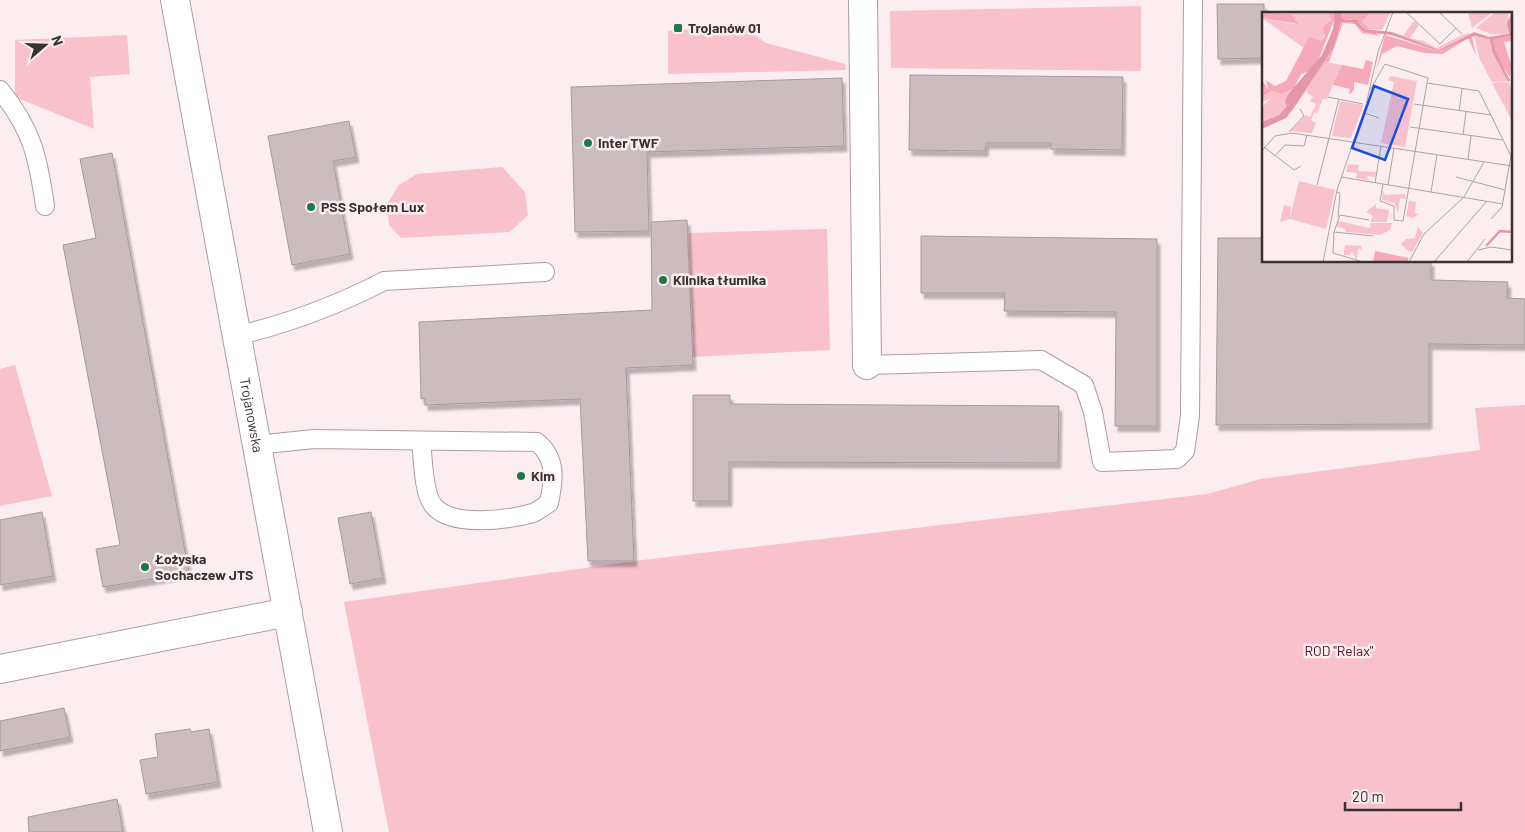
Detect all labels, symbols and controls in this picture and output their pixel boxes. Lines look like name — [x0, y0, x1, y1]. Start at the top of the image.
inset map — [1262, 12, 1512, 262]
place label: Trojanów 01 — [688, 19, 761, 36]
north arrow — [20, 20, 70, 70]
marker: Trojanów 01 — [672, 22, 684, 34]
text: N — [48, 33, 67, 48]
place label: Inter TWF — [598, 134, 659, 151]
marker: Inter TWF — [582, 137, 594, 149]
place label: PSS Społem Lux — [321, 198, 425, 215]
marker: PSS Społem Lux — [305, 201, 317, 213]
place label: Klinika tłumika — [673, 271, 766, 288]
marker: Klinika tłumika — [657, 274, 669, 286]
street label: Trojanowska — [237, 376, 267, 454]
place label: Kim — [531, 467, 555, 484]
marker: Kim — [515, 470, 527, 482]
place label: Łożyska Sochaczew JTS — [154, 550, 253, 583]
marker: Łożyska Sochaczew JTS — [139, 561, 151, 573]
park label: ROD "Relax" — [1304, 642, 1374, 659]
scale bar — [1345, 780, 1461, 812]
text: 20 m — [1352, 787, 1384, 805]

